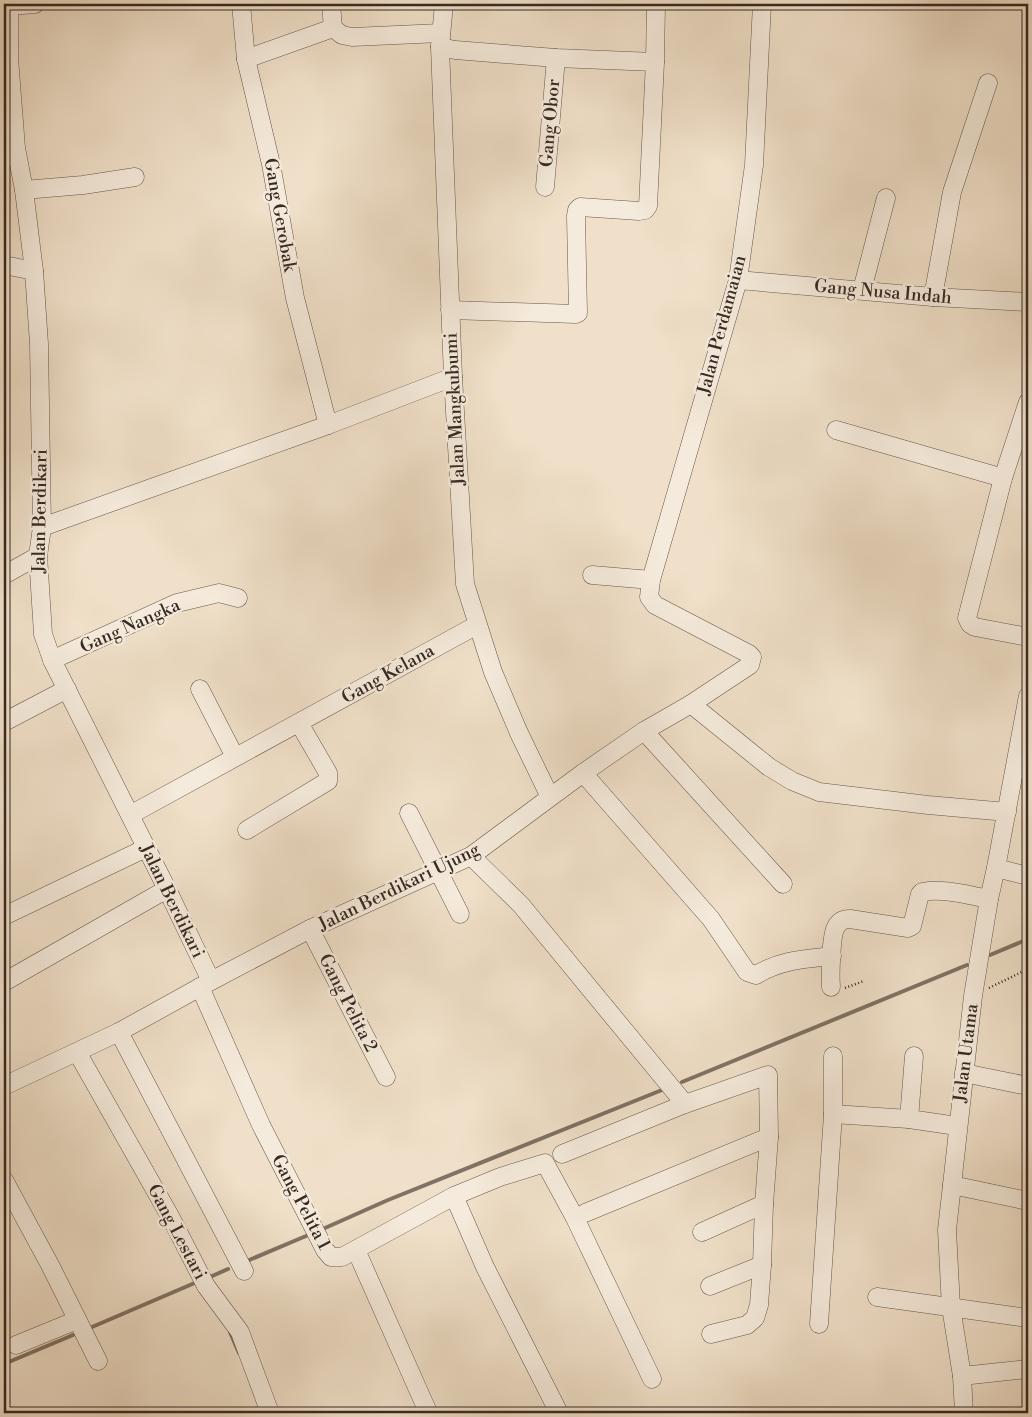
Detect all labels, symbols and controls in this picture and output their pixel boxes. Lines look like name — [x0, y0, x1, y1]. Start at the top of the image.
street label: Gang Obor — [535, 78, 565, 168]
street label: Gang Gerobak — [259, 156, 302, 275]
street label: Jalan Perdamaian — [692, 252, 752, 398]
street label: Gang Nusa Indah — [813, 275, 953, 309]
street label: Jalan Mangkubumi — [440, 332, 471, 487]
street label: Jalan Berdikari — [27, 449, 53, 574]
street label: Gang Nangka — [76, 593, 185, 658]
street label: Gang Kelana — [338, 639, 439, 709]
street label: Jalan Berdikari Ujung — [313, 838, 484, 937]
street label: Jalan Berdikari — [134, 839, 210, 962]
street label: Gang Pelita 2 — [313, 950, 383, 1056]
street label: Jalan Utama — [948, 1001, 984, 1105]
street label: Gang Pelita 1 — [266, 1150, 336, 1254]
street label: Gang Lestari — [142, 1180, 212, 1284]

